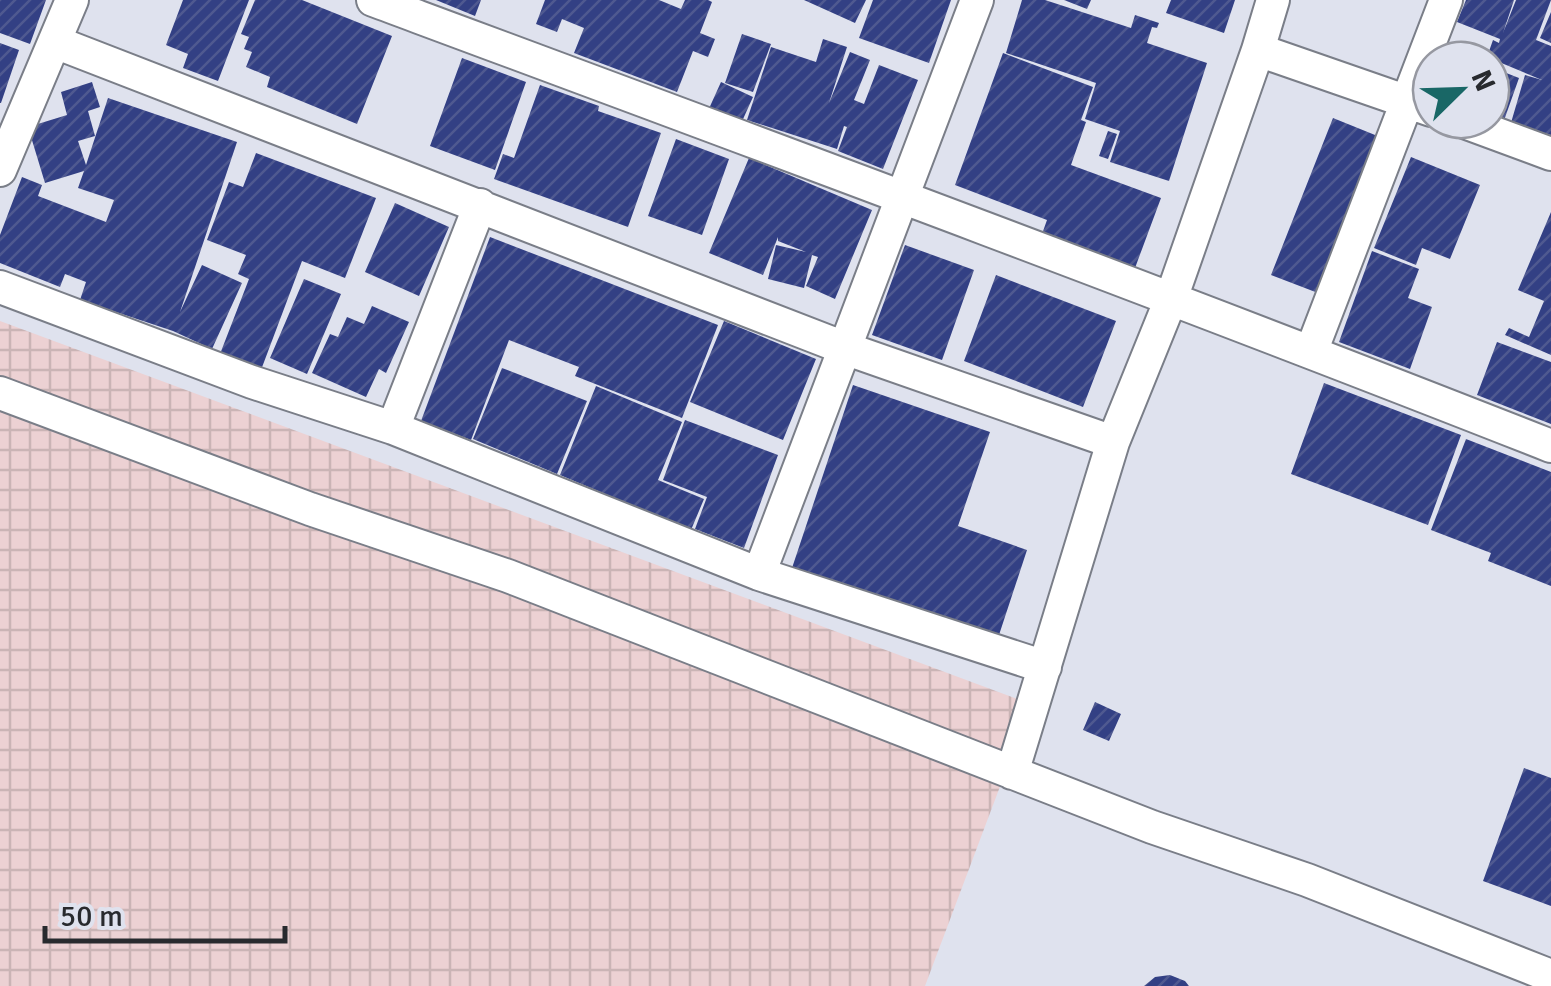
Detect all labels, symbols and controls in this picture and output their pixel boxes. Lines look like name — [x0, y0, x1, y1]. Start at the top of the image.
north arrow — [1411, 40, 1511, 140]
text: N — [1464, 65, 1503, 96]
scale bar — [45, 881, 285, 943]
text: 50 m — [60, 898, 123, 935]

